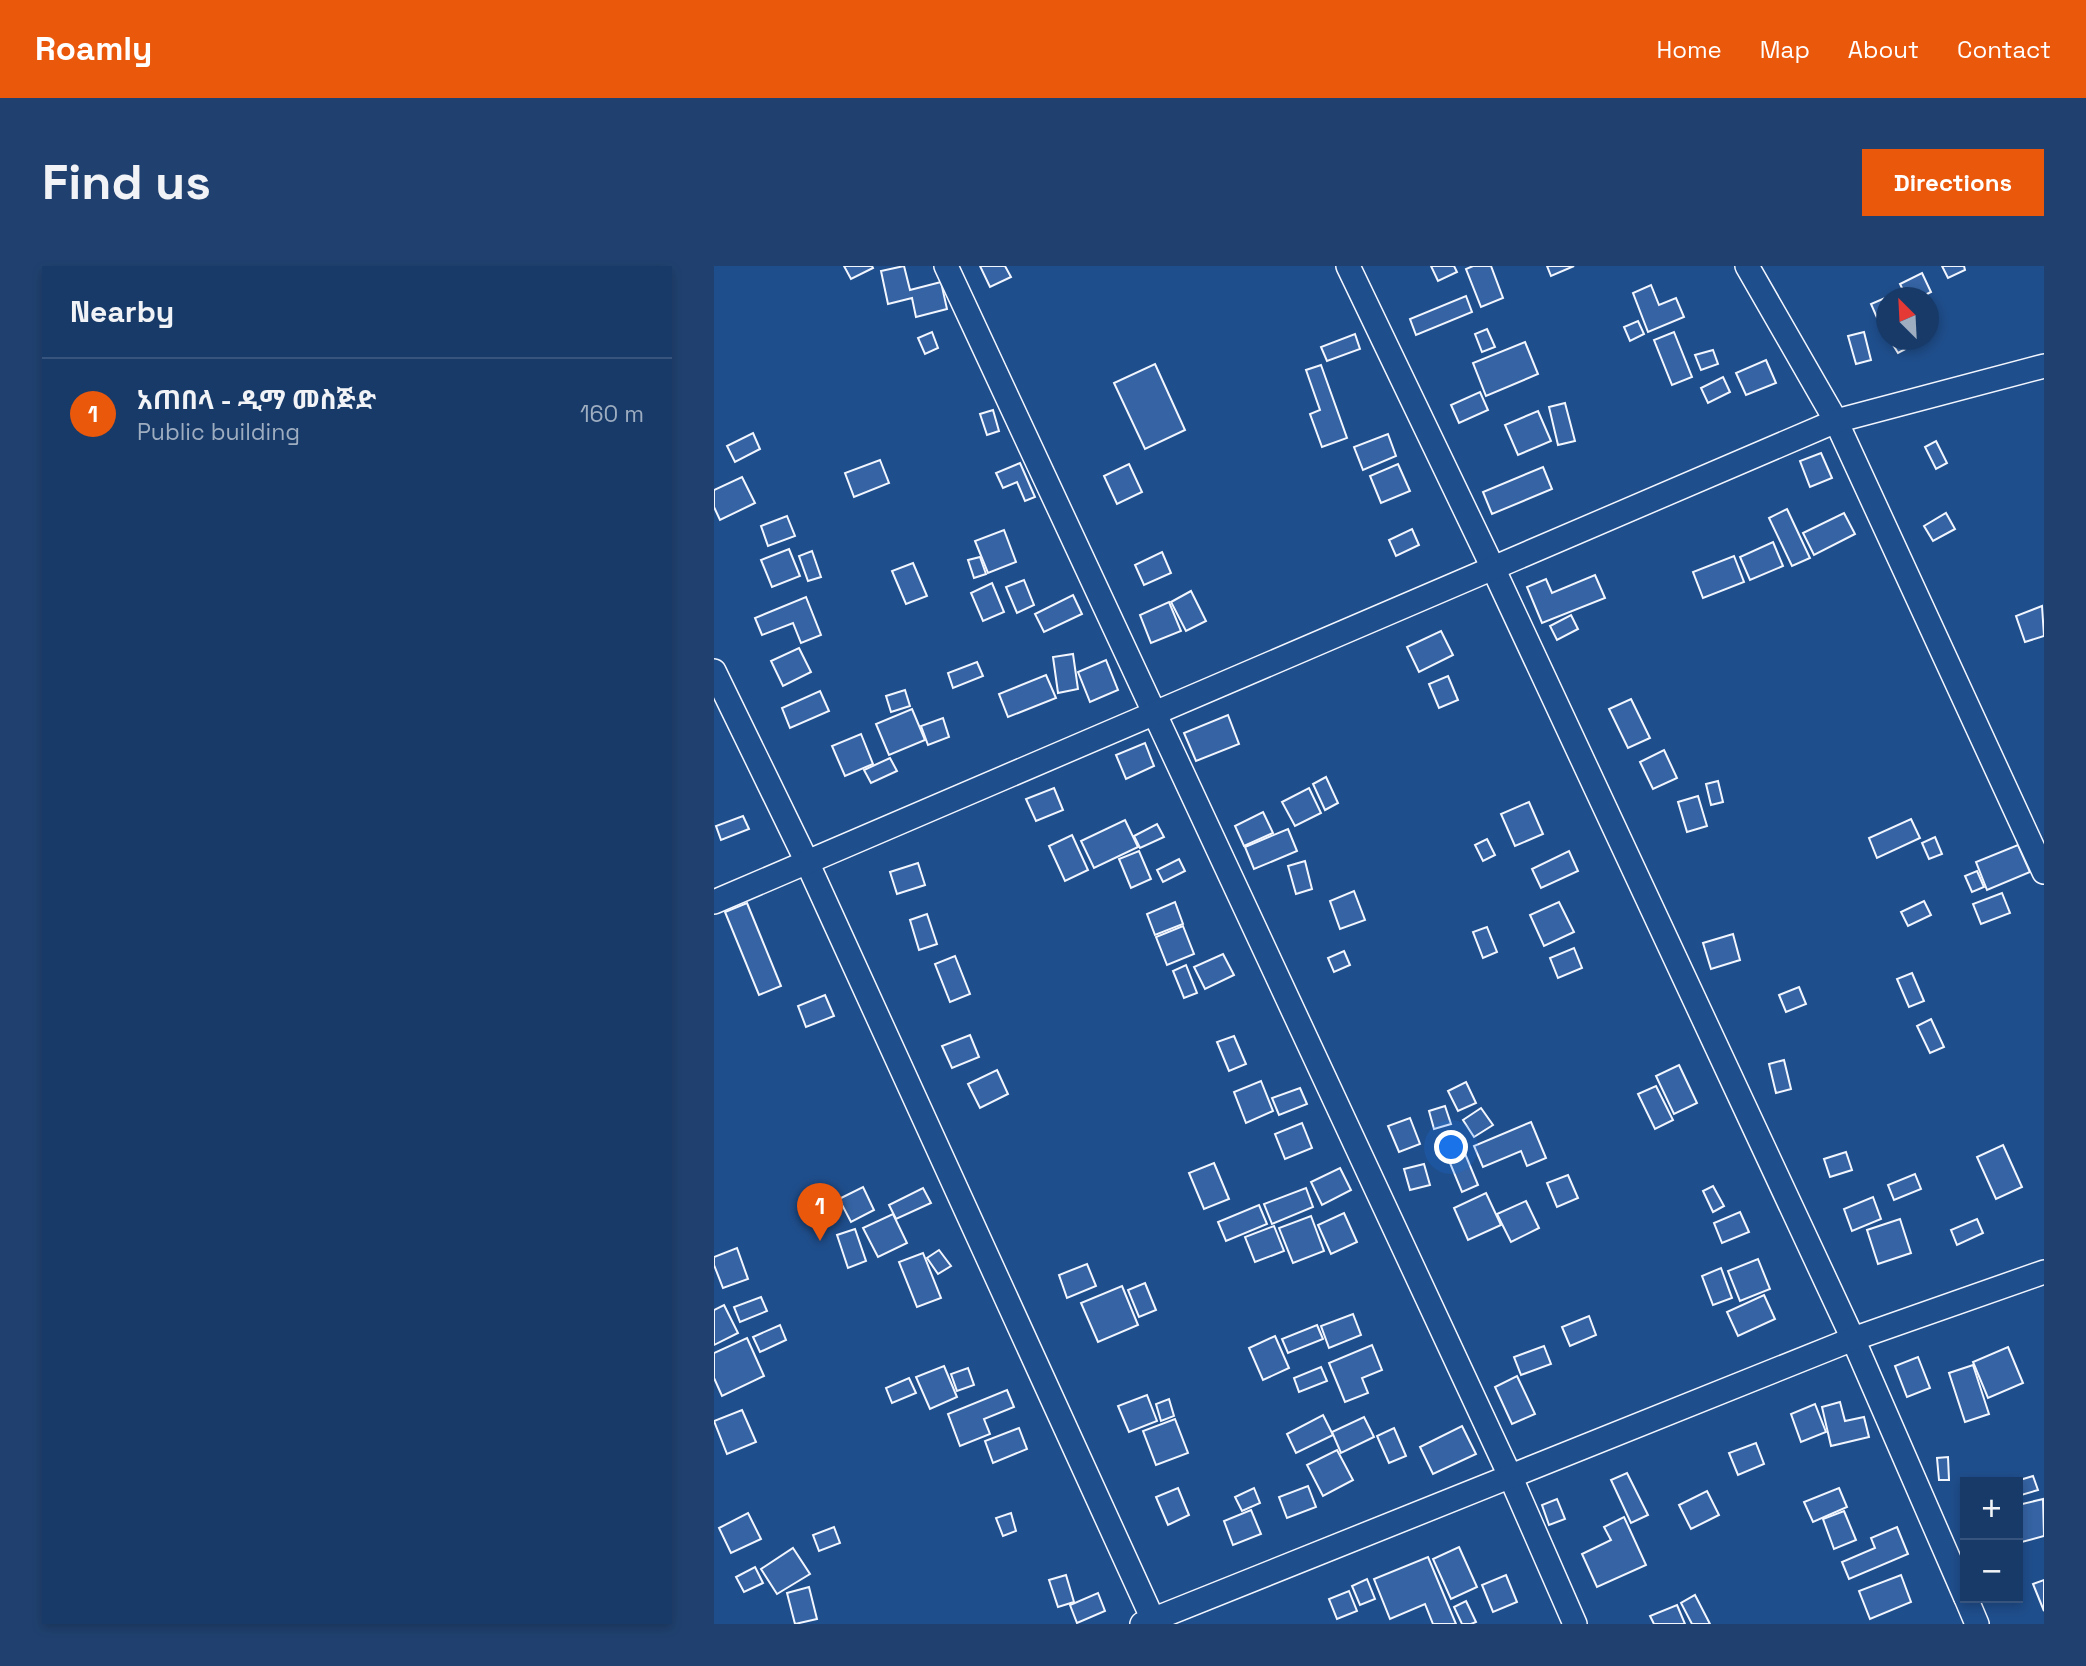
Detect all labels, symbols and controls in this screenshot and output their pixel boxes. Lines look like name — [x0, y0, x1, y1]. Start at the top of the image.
text: Roamly — [35, 28, 152, 70]
text: Home — [1656, 34, 1722, 65]
text: Map — [1760, 34, 1810, 65]
text: About — [1848, 34, 1919, 65]
text: Contact — [1957, 34, 2051, 65]
button: Directions — [1862, 149, 2044, 216]
text: Find us — [42, 151, 211, 213]
north arrow — [1876, 287, 1939, 350]
text: Nearby — [70, 292, 174, 331]
text: አጠበላ - ዲማ መስጅድ — [137, 383, 376, 417]
text: 1 — [88, 399, 98, 429]
text: 160 m — [580, 399, 644, 429]
text: Public building — [137, 417, 300, 447]
your location — [1434, 1130, 1468, 1164]
pin: 1 — [797, 1183, 843, 1241]
map controls — [1960, 1477, 2023, 1603]
button: + — [1960, 1477, 2023, 1540]
button: − — [1960, 1540, 2023, 1603]

